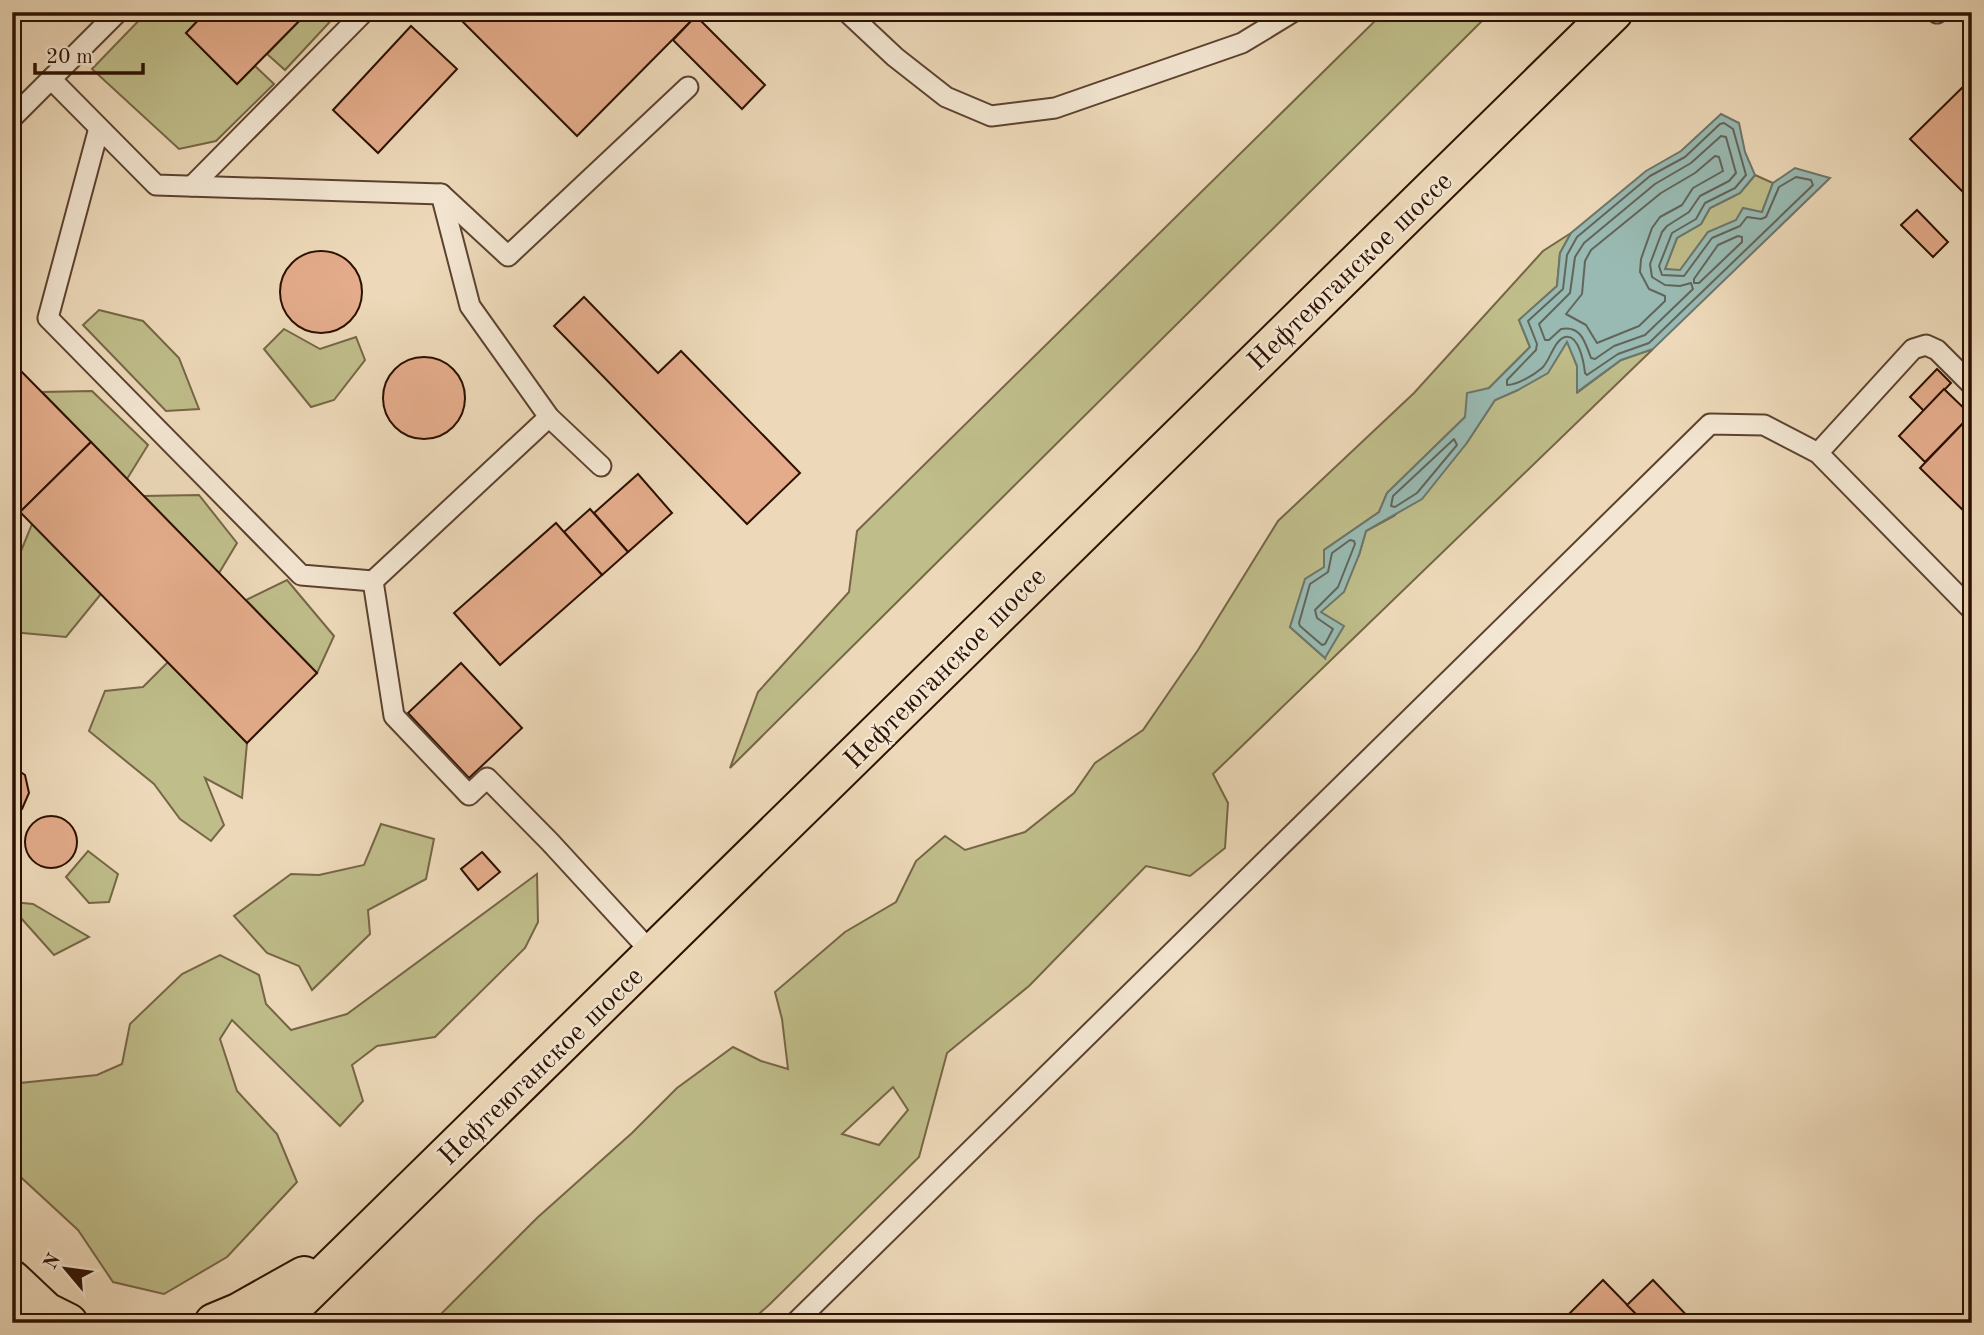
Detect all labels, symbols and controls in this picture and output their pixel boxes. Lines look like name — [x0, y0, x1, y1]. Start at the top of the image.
scale bar — [35, 32, 144, 76]
text: 20 m — [46, 47, 93, 68]
street label: Нефтеюганское шоссе — [1243, 168, 1459, 377]
street label: Нефтеюганское шоссе — [840, 563, 1052, 775]
street label: Нефтеюганское шоссе — [434, 963, 650, 1172]
north arrow — [32, 1234, 102, 1304]
text: N — [41, 1251, 65, 1273]

